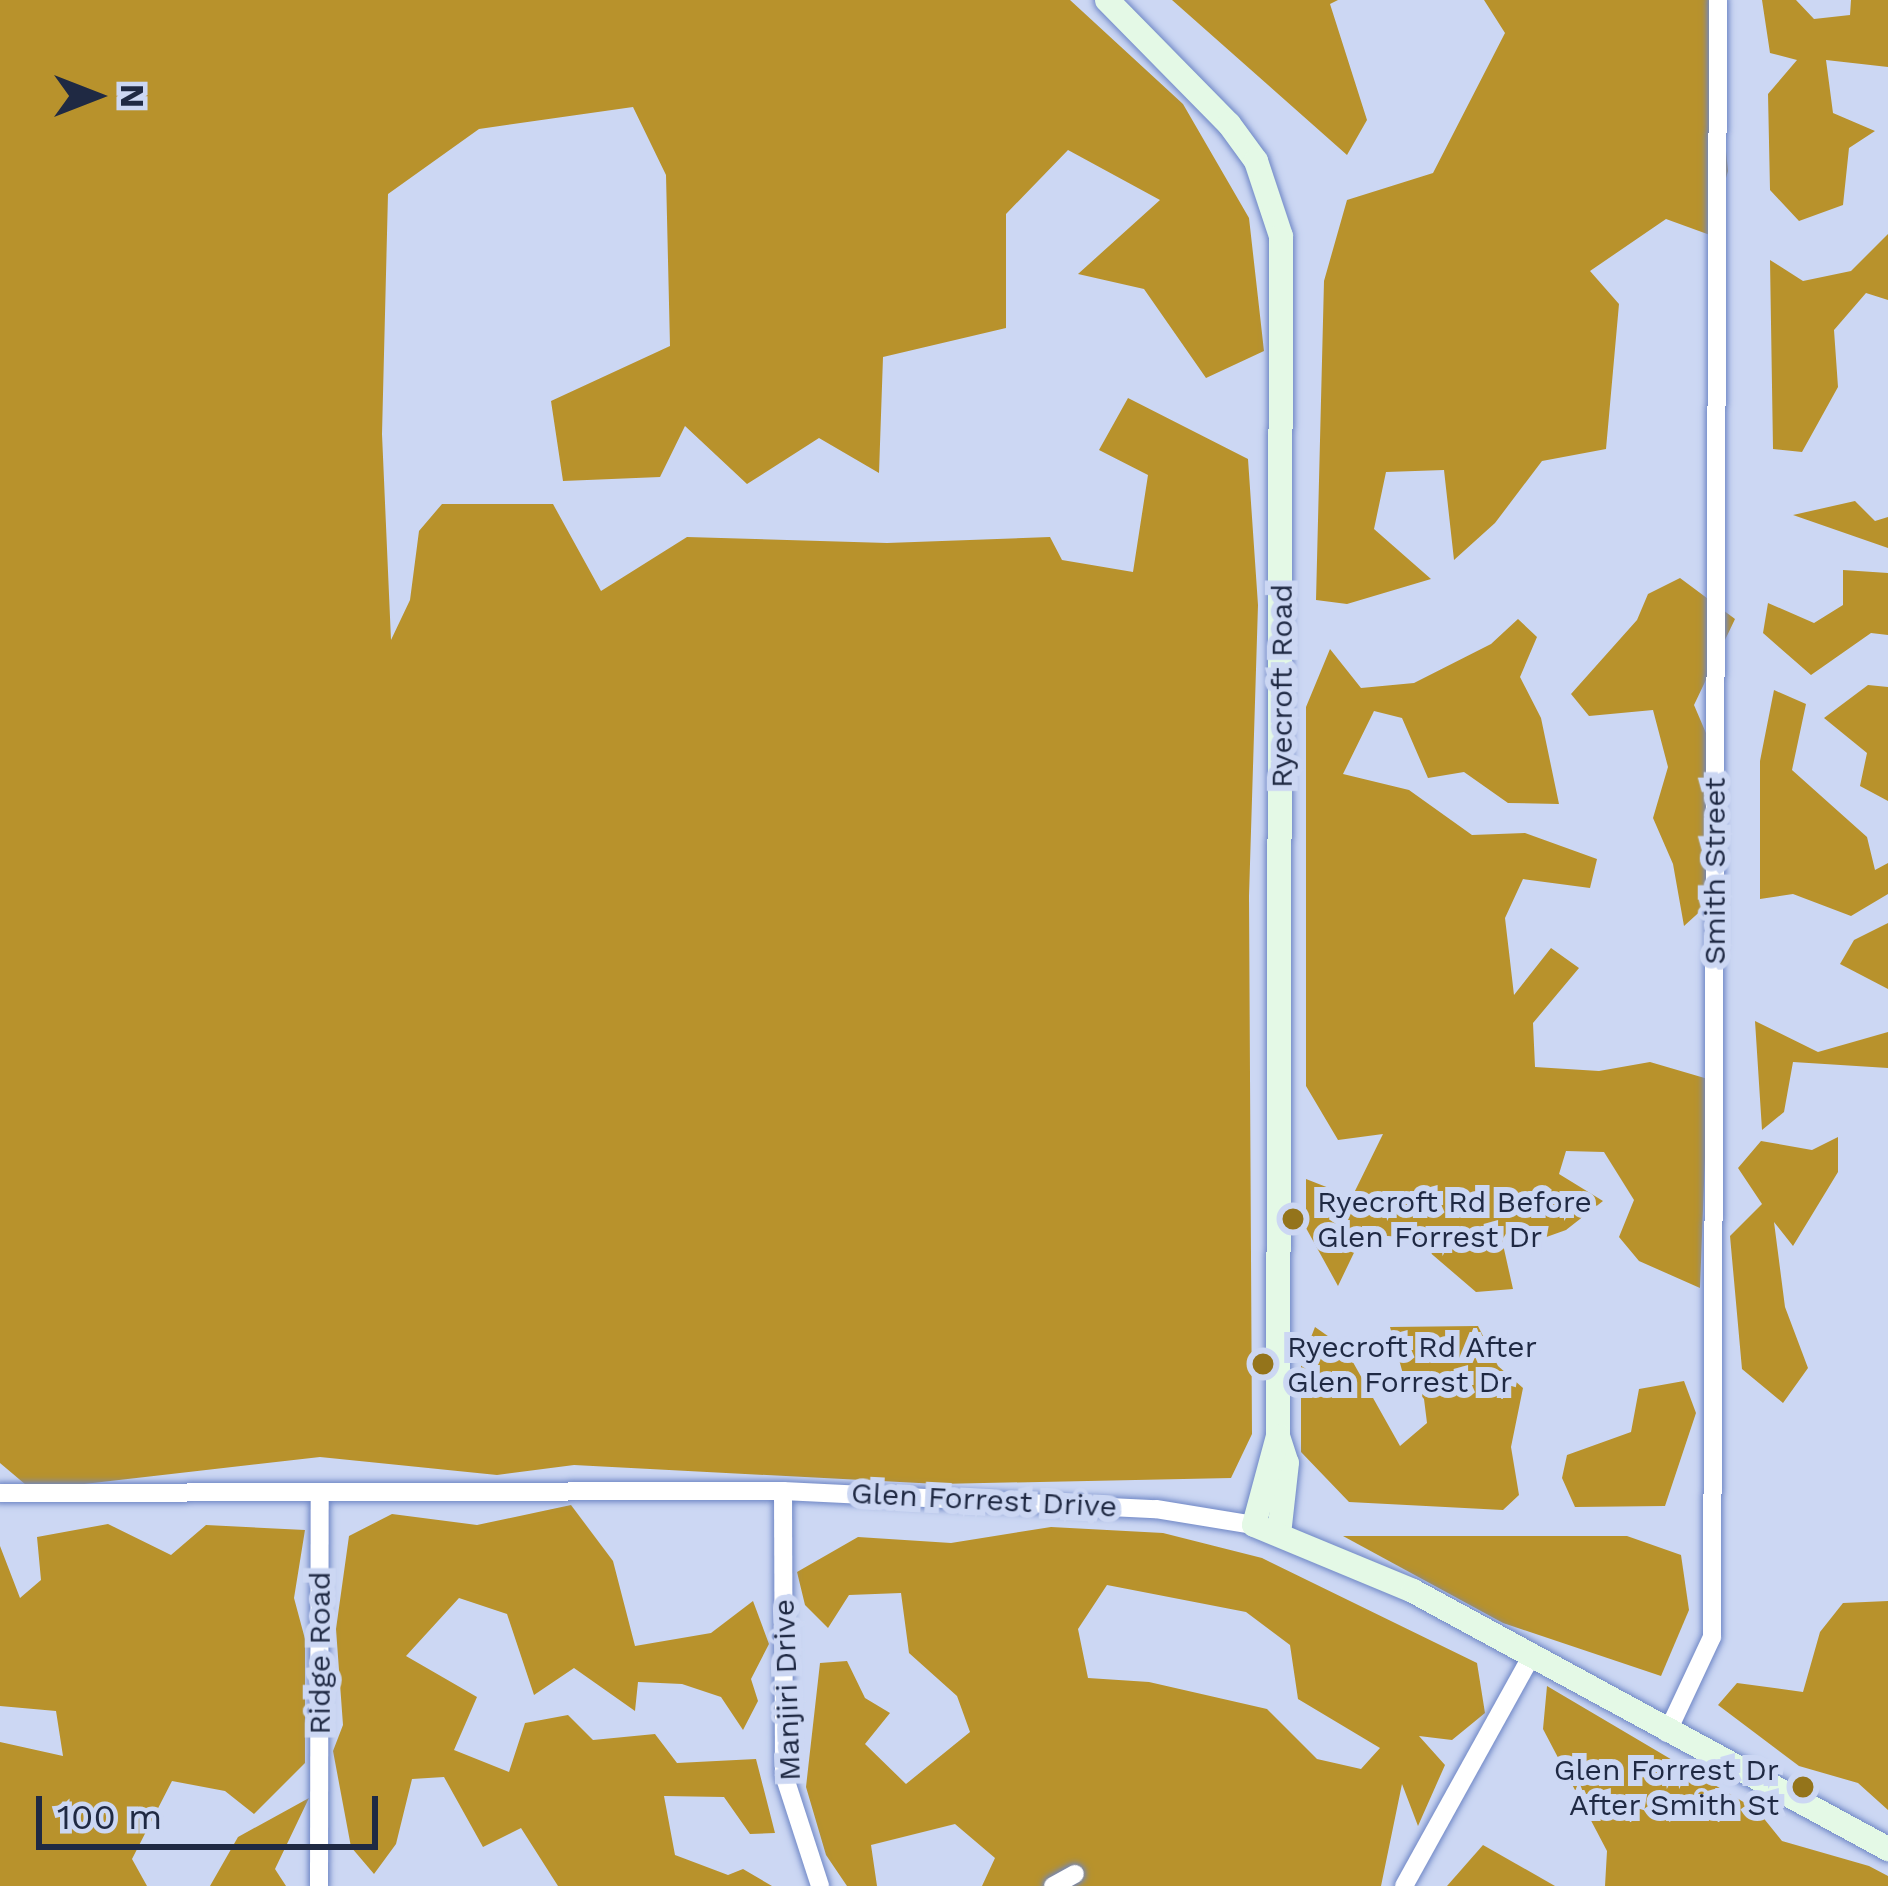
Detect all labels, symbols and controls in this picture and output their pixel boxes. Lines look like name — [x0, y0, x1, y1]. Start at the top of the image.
north arrow — [36, 36, 156, 156]
text: N — [113, 84, 152, 108]
street label: Ryecroft Road — [1264, 584, 1300, 788]
street label: Smith Street — [1697, 777, 1733, 965]
place label: Ryecroft Rd Before Glen Forrest Dr — [1317, 1184, 1592, 1254]
marker: Ryecroft Rd Before Glen Forrest Dr — [1280, 1206, 1306, 1232]
place label: Ryecroft Rd After Glen Forrest Dr — [1287, 1329, 1538, 1400]
marker: Ryecroft Rd After Glen Forrest Dr — [1250, 1351, 1276, 1377]
street label: Glen Forrest Drive — [850, 1475, 1118, 1525]
street label: Ridge Road — [302, 1571, 338, 1735]
street label: Manjiri Drive — [766, 1598, 808, 1782]
place label: Glen Forrest Dr After Smith St — [1554, 1752, 1779, 1822]
scale bar — [42, 1772, 384, 1846]
marker: Glen Forrest Dr After Smith St — [1790, 1774, 1816, 1800]
text: 100 m — [57, 1796, 162, 1838]

